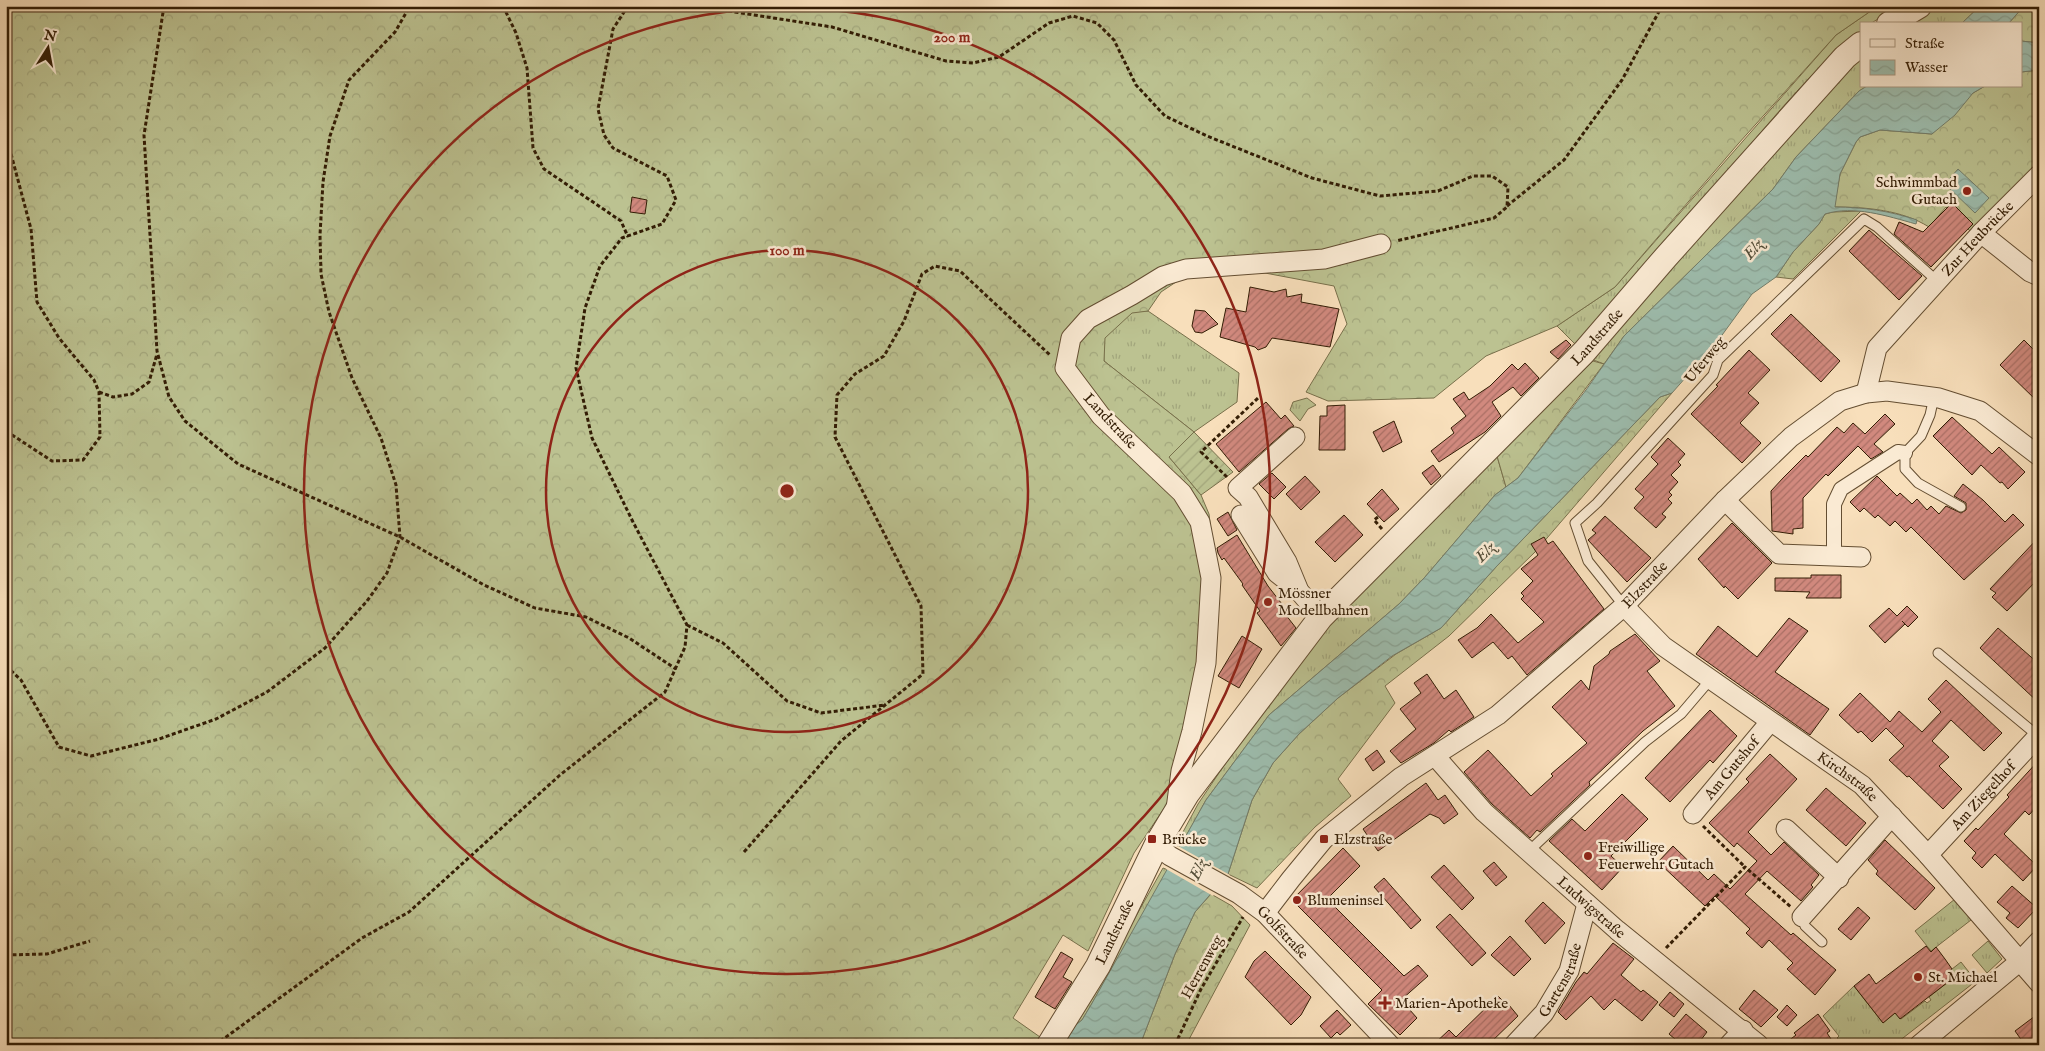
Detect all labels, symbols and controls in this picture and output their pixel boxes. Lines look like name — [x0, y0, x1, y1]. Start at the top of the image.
north arrow — [22, 22, 72, 72]
legend — [1860, 22, 2022, 88]
text: N — [42, 26, 58, 46]
text: 200 m — [934, 28, 971, 47]
text: Straße — [1905, 34, 1945, 53]
text: Wasser — [1905, 58, 1948, 77]
place label: Schwimmbad Gutach — [1876, 173, 1958, 209]
marker: Schwimmbad Gutach — [1961, 185, 1973, 197]
street label: Zur Heubrücke — [1937, 196, 2018, 280]
water label: Elz — [1739, 234, 1770, 265]
text: 100 m — [769, 241, 805, 260]
street label: Landstraße — [1567, 304, 1627, 370]
street label: Uferweg — [1680, 332, 1730, 387]
street label: Landstraße — [1079, 389, 1141, 453]
centre of rings — [778, 482, 796, 500]
water label: Elz — [1471, 537, 1502, 568]
street label: Elzstraße — [1617, 557, 1672, 612]
place label: Mössner Modellbahnen — [1278, 584, 1368, 620]
marker: Mössner Modellbahnen — [1262, 596, 1274, 608]
street label: Am Gutshof — [1699, 731, 1765, 804]
street label: Kirchstraße — [1813, 747, 1882, 806]
street label: Am Ziegelhof — [1946, 755, 2021, 835]
place label: Brücke — [1162, 830, 1207, 849]
place label: Elzstraße — [1334, 830, 1393, 849]
marker: Brücke — [1146, 833, 1158, 845]
marker: Elzstraße — [1318, 833, 1330, 845]
place label: Freiwillige Feuerwehr Gutach — [1598, 838, 1714, 874]
marker: Freiwillige Feuerwehr Gutach — [1582, 850, 1594, 862]
water label: Elz — [1185, 855, 1213, 885]
street label: Ludwigstraße — [1553, 872, 1630, 943]
place label: Blumeninsel — [1307, 891, 1384, 910]
marker: Blumeninsel — [1291, 894, 1303, 906]
street label: Landstraße — [1091, 896, 1138, 968]
street label: Golfstraße — [1254, 901, 1313, 963]
street label: Herrenweg — [1177, 931, 1228, 1002]
street label: Gartenstraße — [1534, 941, 1586, 1021]
place label: St. Michael — [1928, 968, 1998, 987]
marker: St. Michael — [1912, 971, 1924, 983]
place label: Marien-Apotheke — [1395, 994, 1508, 1013]
marker: Marien-Apotheke — [1379, 997, 1391, 1009]

